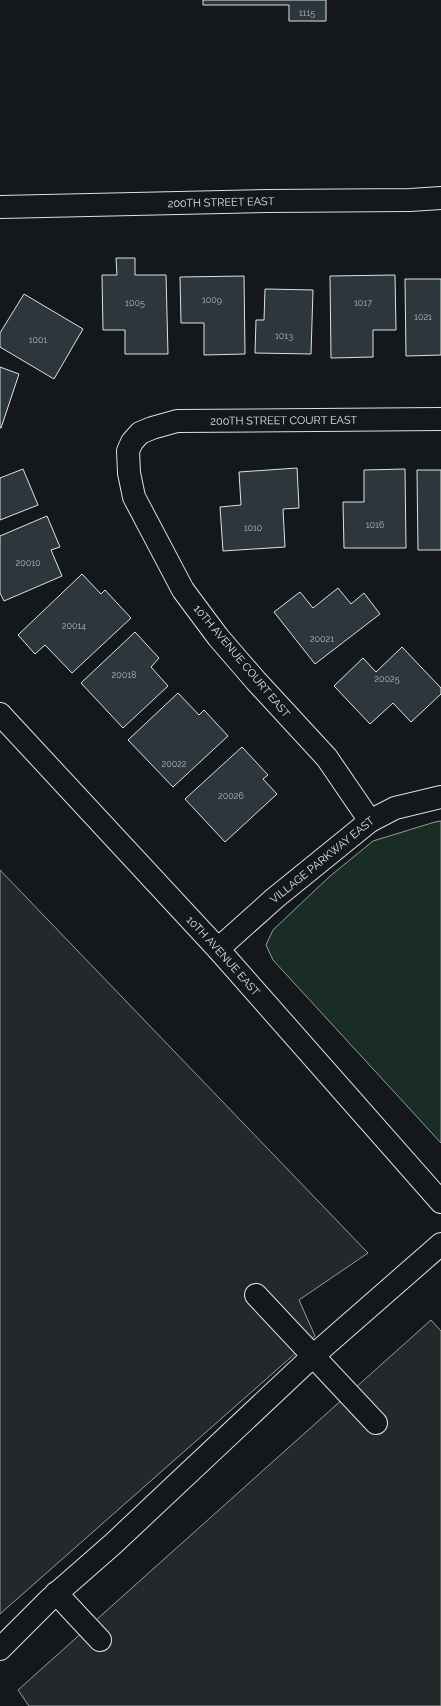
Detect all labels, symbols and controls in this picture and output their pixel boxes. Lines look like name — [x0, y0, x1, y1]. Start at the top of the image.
house number: 1115 — [299, 8, 315, 18]
street label: 200TH STREET EAST — [167, 195, 275, 210]
house number: 1009 — [202, 295, 222, 305]
house number: 1005 — [125, 298, 145, 308]
house number: 1017 — [354, 298, 372, 308]
house number: 1021 — [414, 312, 432, 322]
house number: 1013 — [275, 331, 293, 341]
house number: 1001 — [29, 335, 48, 345]
street label: 200TH STREET COURT EAST — [210, 414, 358, 428]
house number: 1016 — [366, 520, 385, 530]
house number: 1010 — [244, 523, 263, 533]
house number: 20010 — [15, 558, 41, 568]
street label: 10TH AVENUE COURT EAST — [191, 602, 293, 720]
house number: 20014 — [62, 621, 86, 631]
house number: 20021 — [310, 634, 334, 644]
house number: 20018 — [112, 670, 136, 680]
house number: 20025 — [374, 674, 400, 684]
house number: 20022 — [161, 759, 187, 769]
house number: 20026 — [218, 791, 244, 801]
street label: VILLAGE PARKWAY EAST — [268, 814, 377, 906]
street label: 10TH AVENUE EAST — [184, 913, 262, 999]

